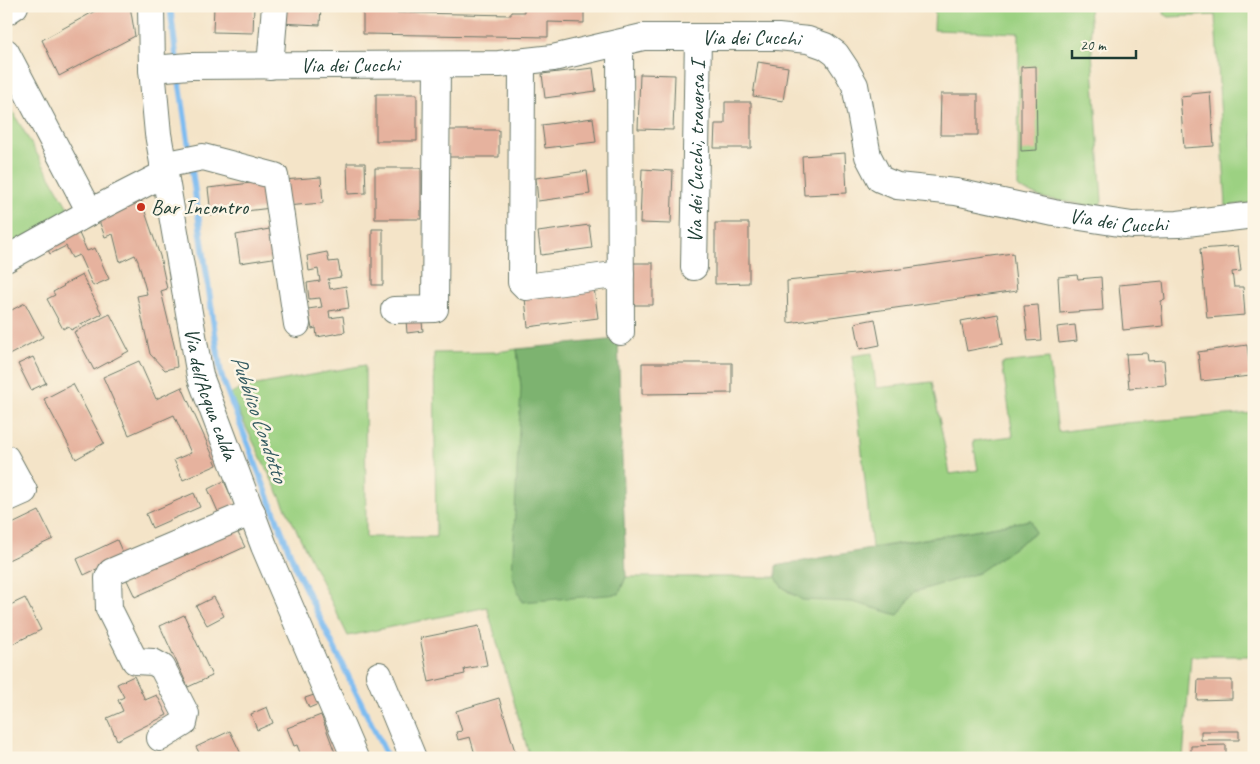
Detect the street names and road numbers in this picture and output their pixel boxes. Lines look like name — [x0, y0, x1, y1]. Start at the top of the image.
street label: Via dei Cucchi — [702, 24, 805, 52]
street label: Via dei Cucchi — [301, 52, 402, 78]
street label: Via dei Cucchi, traversa I — [681, 56, 711, 243]
street label: Via dei Cucchi — [1068, 203, 1171, 238]
street label: Via dell'Acqua calda — [179, 326, 244, 465]

